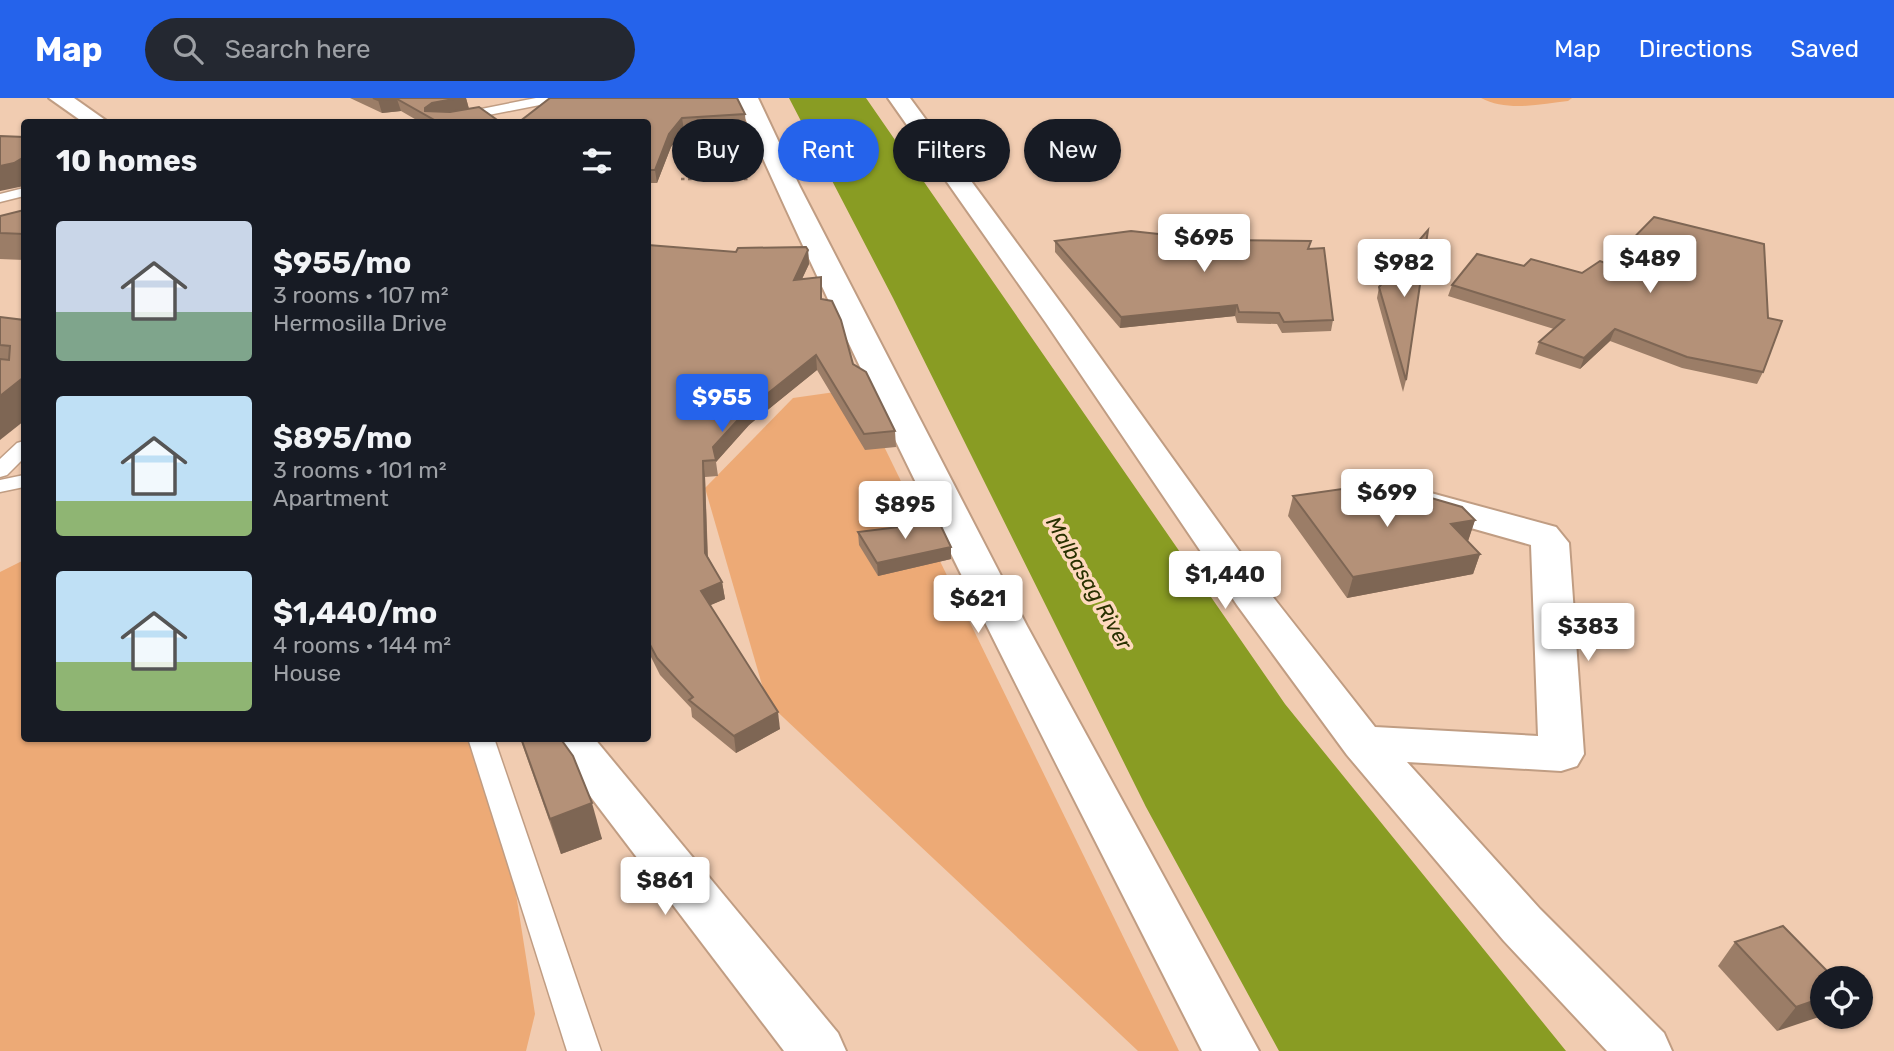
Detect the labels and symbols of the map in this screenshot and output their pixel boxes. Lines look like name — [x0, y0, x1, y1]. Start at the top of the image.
pin: $695 — [1163, 214, 1245, 274]
pin: $489 — [1609, 236, 1691, 295]
pin: $982 — [1363, 240, 1445, 299]
pin: $955 — [681, 374, 763, 434]
pin: $699 — [1346, 470, 1428, 529]
pin: $895 — [864, 482, 946, 541]
water label: Malbasag River — [1041, 512, 1138, 655]
pin: $1,440 — [1168, 552, 1282, 611]
pin: $621 — [937, 575, 1019, 635]
pin: $383 — [1547, 603, 1629, 663]
pin: $861 — [624, 858, 706, 917]

